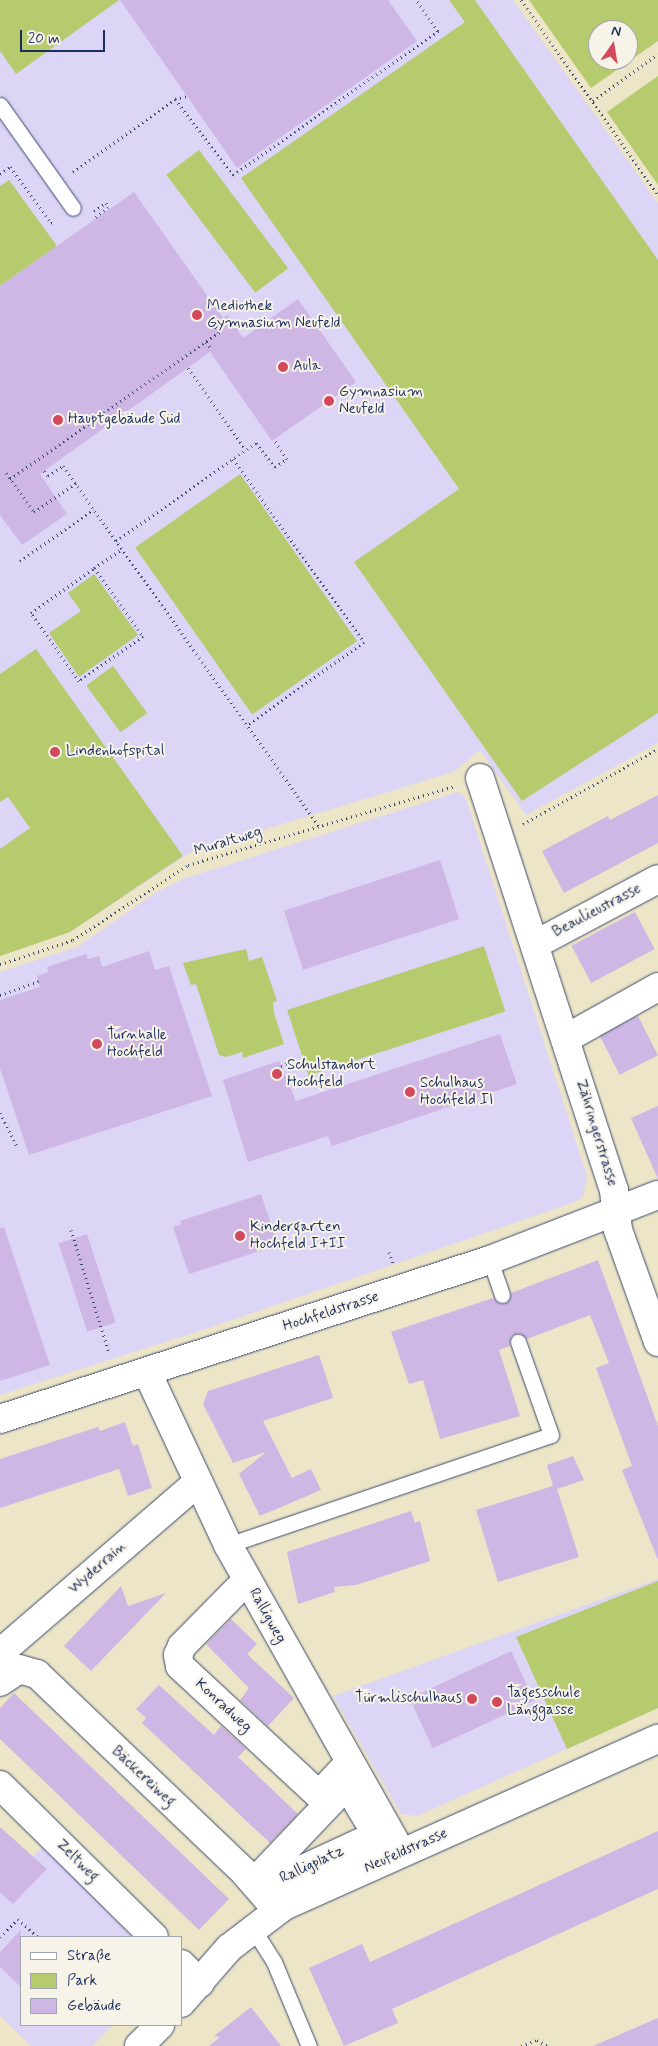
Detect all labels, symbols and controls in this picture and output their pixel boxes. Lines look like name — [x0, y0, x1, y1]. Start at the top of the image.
scale bar — [22, 20, 108, 52]
north arrow — [588, 20, 638, 70]
text: N — [610, 22, 623, 41]
text: 20 m — [28, 29, 60, 49]
place label: Mediothek Gymnasium Neufeld — [207, 297, 340, 332]
marker: Mediothek Gymnasium Neufeld — [191, 309, 203, 321]
place label: Aula — [293, 358, 321, 376]
marker: Aula — [277, 361, 289, 373]
place label: Gymnasium Neufeld — [339, 383, 423, 418]
marker: Gymnasium Neufeld — [323, 395, 335, 407]
place label: Hauptgebäude Süd — [68, 411, 181, 429]
marker: Hauptgebäude Süd — [52, 414, 64, 426]
place label: Lindenhofspital — [66, 743, 164, 761]
marker: Lindenhofspital — [48, 745, 62, 759]
street label: Muraltweg — [192, 823, 264, 861]
street label: Beaulieustrasse — [550, 880, 644, 942]
place label: Turnhalle Hochfeld — [107, 1026, 167, 1061]
marker: Turnhalle Hochfeld — [91, 1038, 103, 1050]
place label: Schulstandort Hochfeld — [287, 1056, 376, 1091]
marker: Schulstandort Hochfeld — [271, 1068, 283, 1080]
place label: Schulhaus Hochfeld II — [420, 1074, 497, 1109]
street label: Zähringerstrasse — [571, 1077, 621, 1189]
marker: Schulhaus Hochfeld II — [404, 1086, 416, 1098]
place label: Kindergarten Hochfeld I+II — [250, 1218, 345, 1253]
marker: Kindergarten Hochfeld I+II — [234, 1230, 246, 1242]
street label: Hochfeldstrasse — [281, 1288, 381, 1336]
street label: Wyderrain — [65, 1538, 131, 1598]
street label: Ralligweg — [245, 1585, 289, 1647]
street label: Konradweg — [191, 1675, 255, 1737]
place label: Tagesschule Länggasse — [507, 1684, 580, 1719]
place label: Türmlischulhaus — [355, 1690, 462, 1708]
marker: Türmlischulhaus — [466, 1693, 478, 1705]
marker: Tagesschule Länggasse — [491, 1696, 503, 1708]
street label: Bäckereiweg — [107, 1743, 179, 1811]
street label: Neufeldstrasse — [362, 1825, 450, 1877]
street label: Zeltweg — [52, 1836, 102, 1886]
street label: Ralligplatz — [277, 1842, 347, 1888]
legend — [20, 1936, 182, 2026]
text: Straße — [67, 1946, 111, 1966]
text: Park — [67, 1971, 97, 1991]
text: Gebäude — [67, 1996, 121, 2016]

